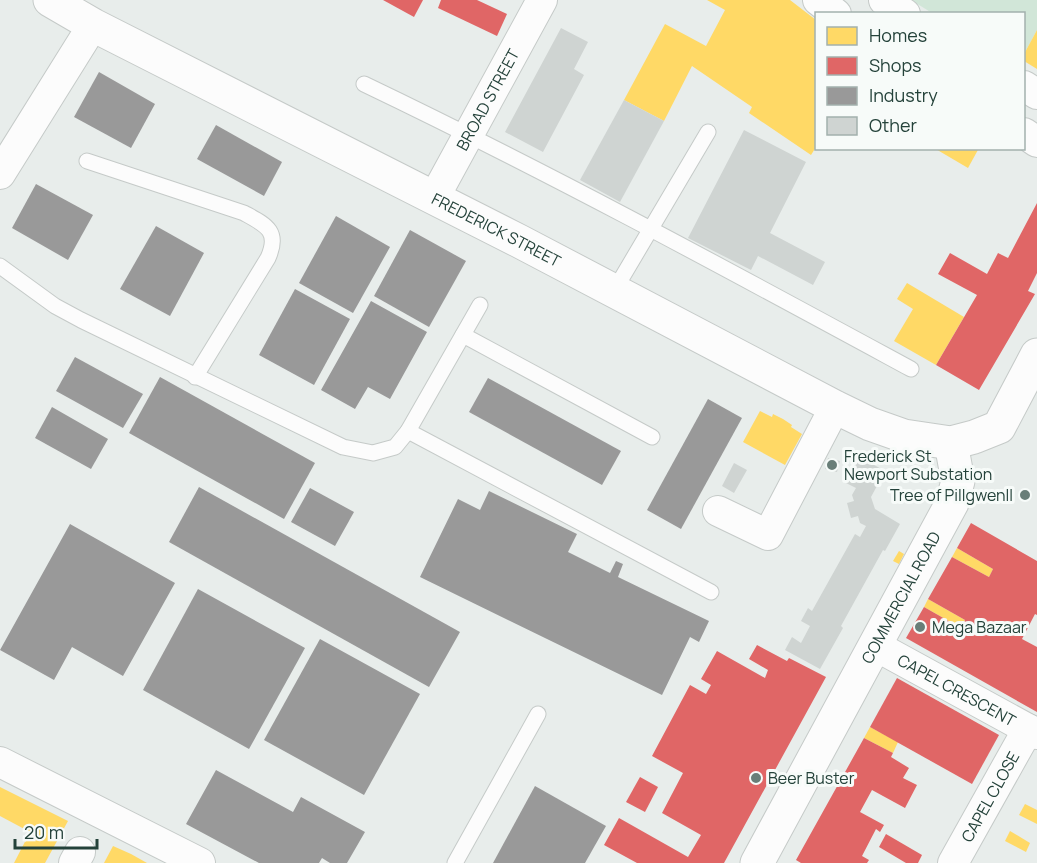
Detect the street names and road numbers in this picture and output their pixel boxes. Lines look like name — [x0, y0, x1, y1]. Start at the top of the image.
street label: BROAD STREET — [451, 45, 524, 154]
street label: FREDERICK STREET — [428, 188, 565, 272]
street label: COMMERCIAL ROAD — [856, 527, 946, 667]
street label: CAPEL CRESCENT — [894, 649, 1020, 732]
street label: CAPEL CLOSE — [956, 747, 1024, 846]

